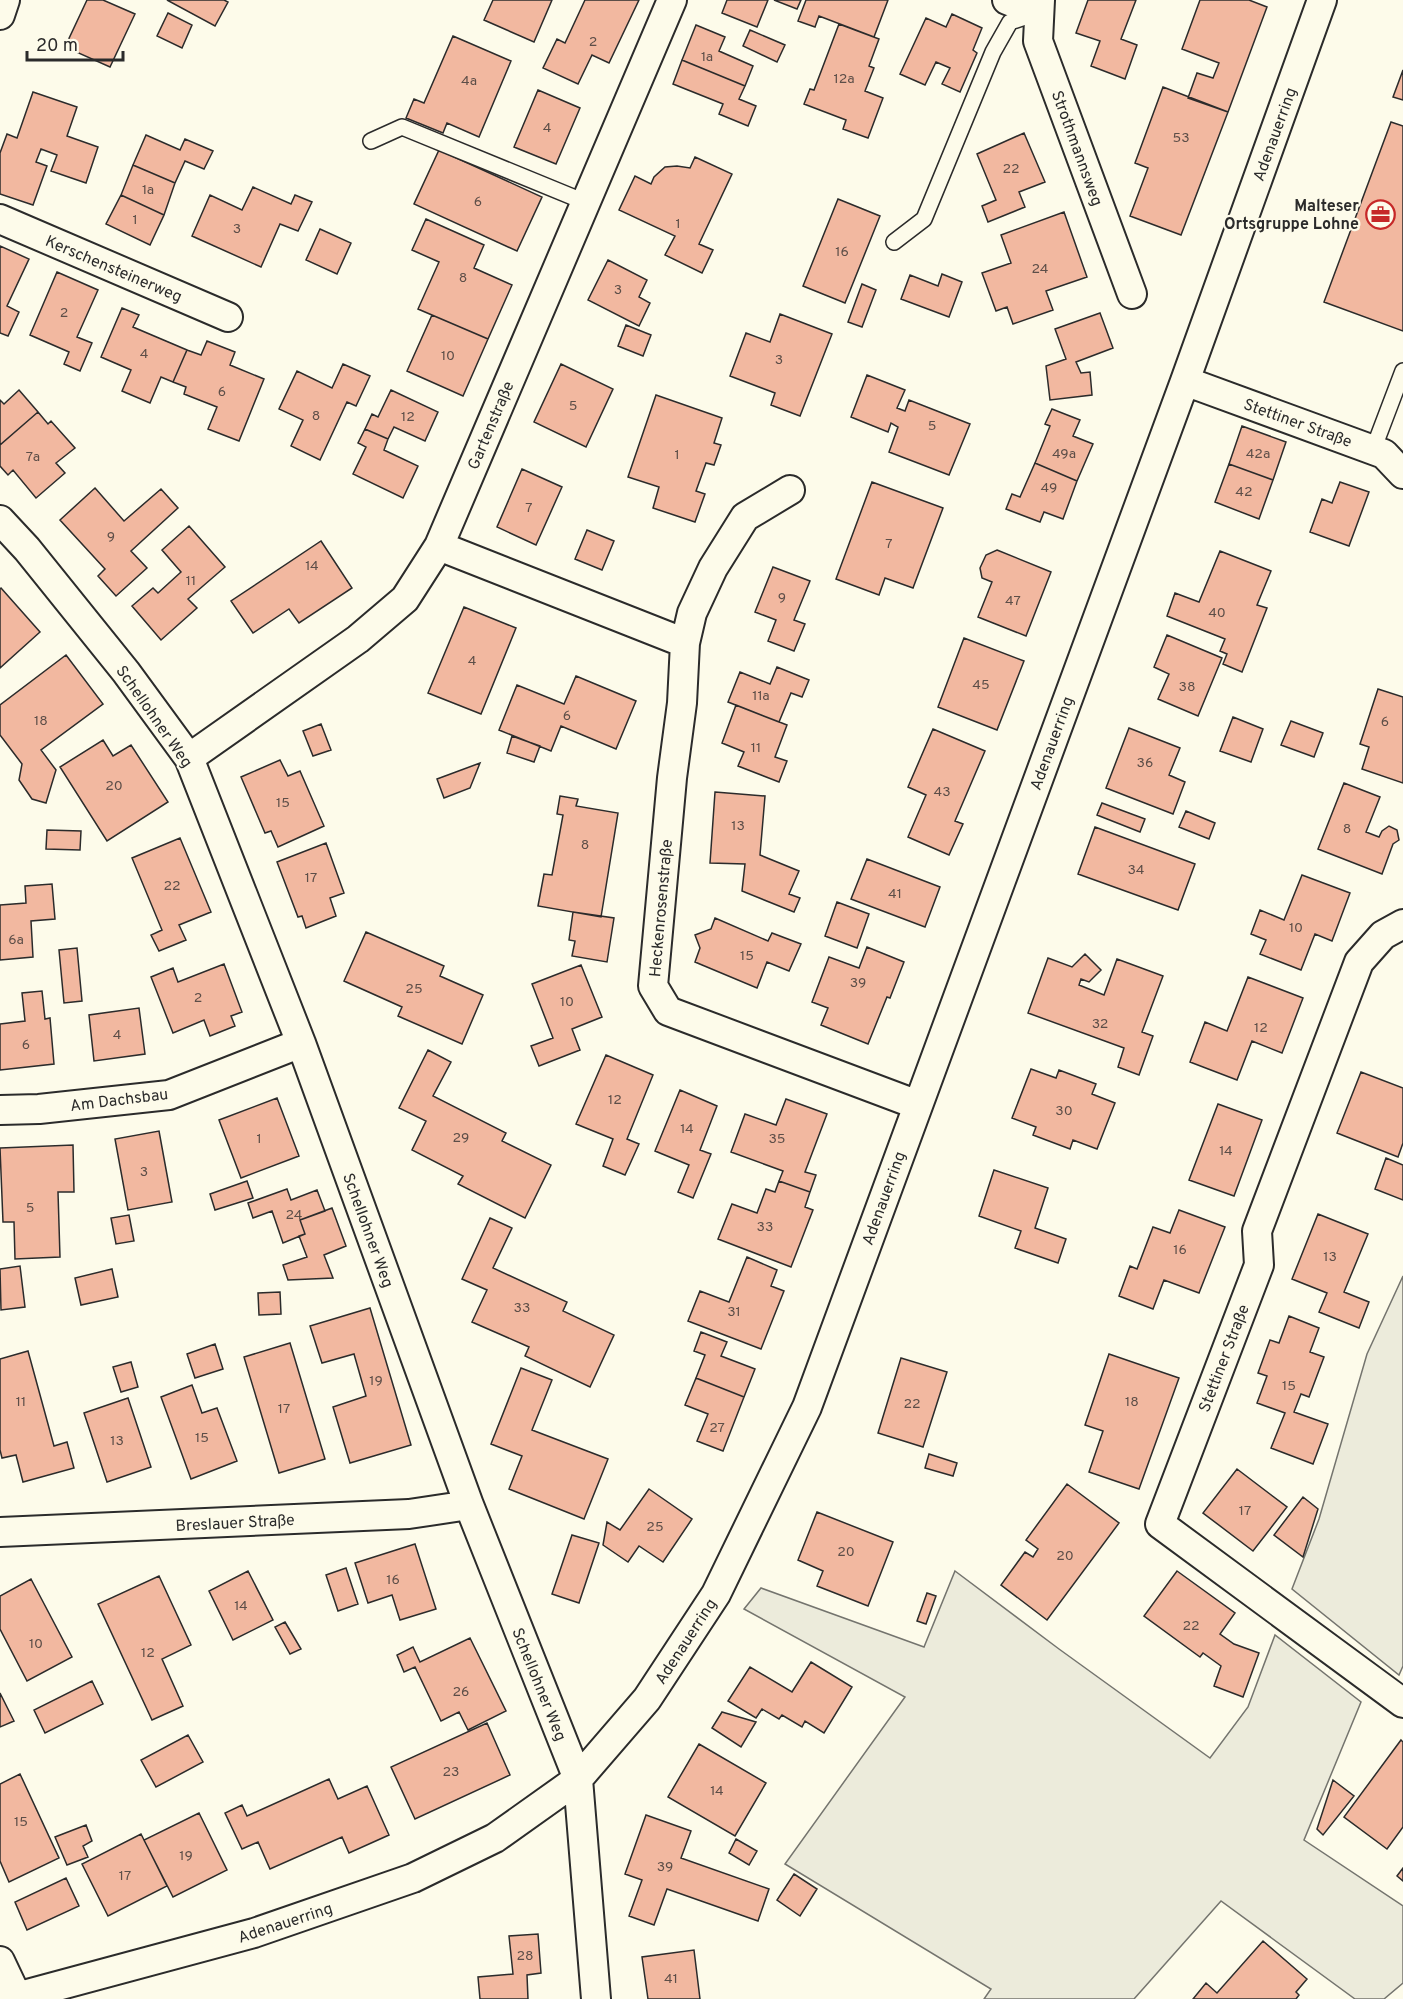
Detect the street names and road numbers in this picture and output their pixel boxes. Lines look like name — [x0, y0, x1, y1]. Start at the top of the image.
street label: Adenauerring — [1250, 85, 1302, 184]
street label: Strothmannsweg — [1046, 88, 1106, 209]
street label: Kerschensteinerweg — [42, 232, 185, 308]
street label: Gartenstraße — [464, 378, 519, 473]
street label: Stettiner Straße — [1240, 395, 1354, 453]
street label: Schellohner Weg — [111, 662, 196, 772]
street label: Adenauerring — [1027, 694, 1079, 793]
street label: Heckenrosenstraße — [646, 838, 678, 978]
street label: Am Dachsbau — [69, 1085, 169, 1117]
street label: Adenauerring — [859, 1149, 911, 1248]
street label: Schellohner Weg — [337, 1171, 397, 1291]
street label: Stettiner Straße — [1195, 1302, 1255, 1415]
street label: Breslauer Straße — [175, 1511, 295, 1537]
street label: Adenauerring — [652, 1595, 722, 1689]
street label: Schellohner Weg — [506, 1625, 570, 1744]
street label: Adenauerring — [236, 1899, 335, 1949]

